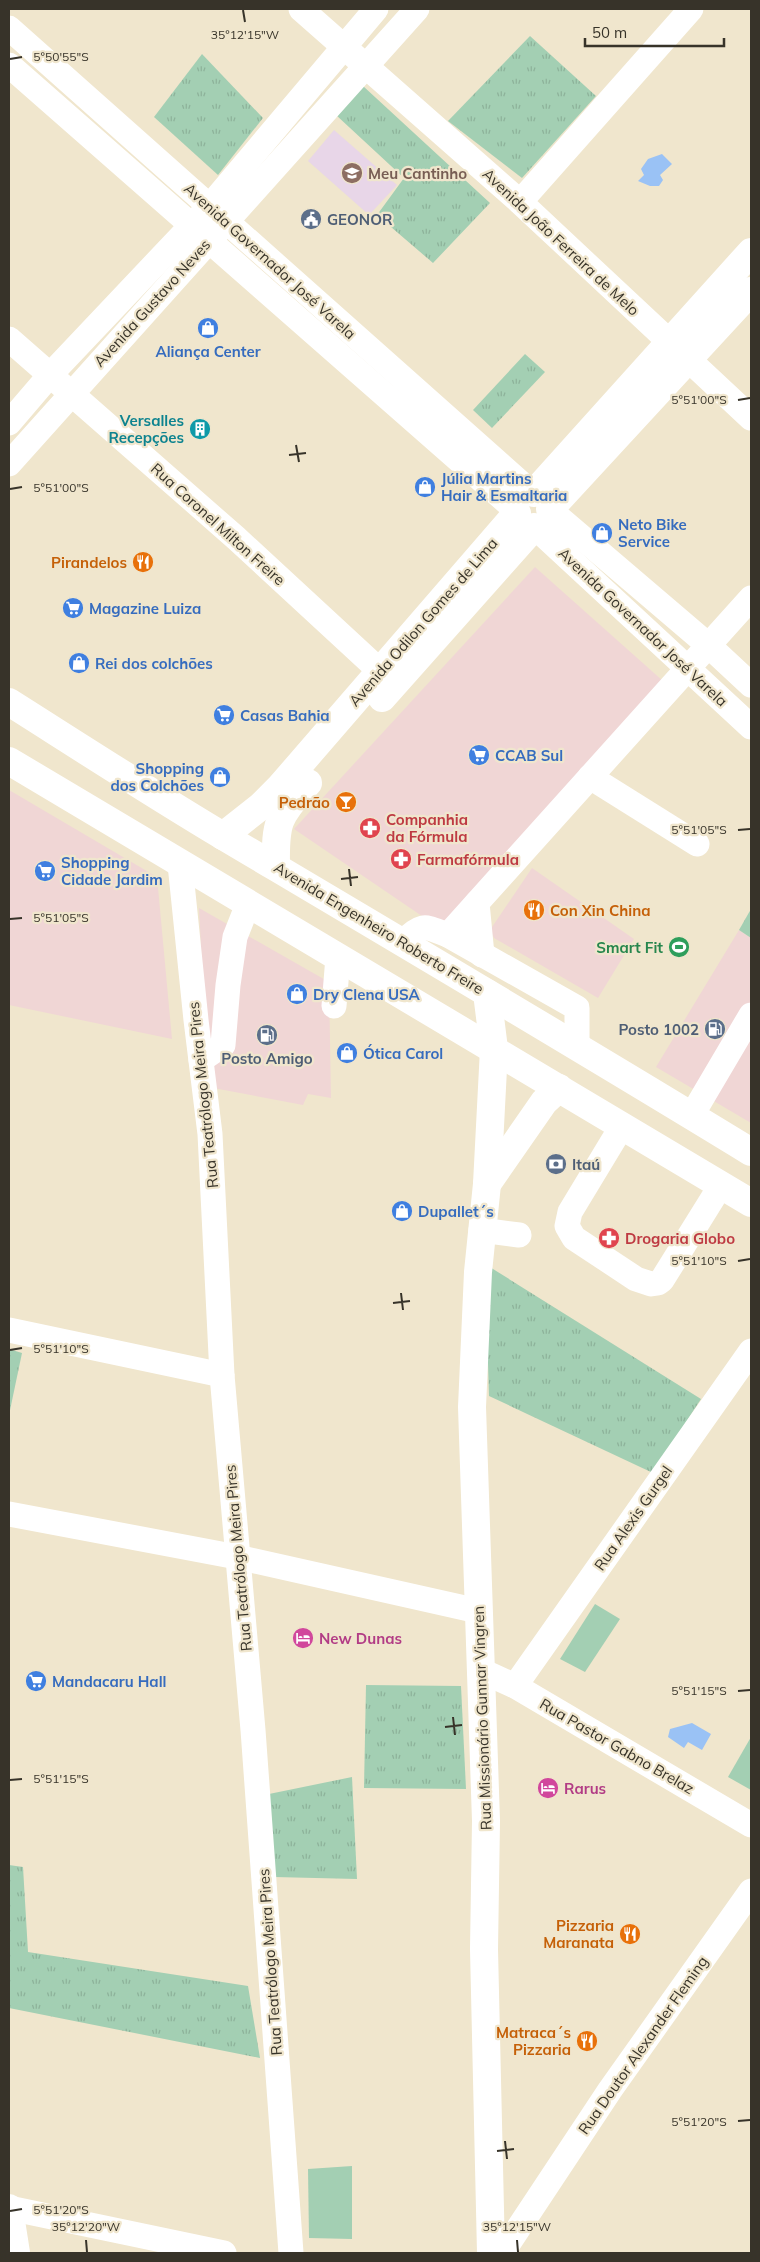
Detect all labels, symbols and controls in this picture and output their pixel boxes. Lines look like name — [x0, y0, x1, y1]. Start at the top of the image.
scale bar — [585, 15, 724, 47]
text: 50 m — [592, 23, 627, 42]
text: 35°12'15"W — [211, 27, 279, 42]
text: 5°50'55"S — [33, 49, 89, 64]
school or university icon: Meu Cantinho — [340, 161, 364, 185]
place label: Meu Cantinho — [368, 164, 467, 183]
street label: Avenida João Ferreira de Melo — [479, 164, 643, 320]
street label: Avenida Governador José Varela — [180, 179, 360, 343]
public building icon: GEONOR — [299, 207, 323, 231]
place label: GEONOR — [327, 210, 393, 229]
street label: Avenida Gustavo Neves — [90, 235, 214, 371]
shop icon: Aliança Center — [196, 316, 220, 340]
place label: Aliança Center — [155, 342, 261, 361]
text: 5°51'00"S — [671, 392, 727, 407]
place label: Versalles Recepções — [108, 411, 184, 447]
building icon: Versalles Recepções — [188, 417, 212, 441]
street label: Rua Coronel Milton Freire — [147, 459, 289, 589]
place label: Júlia Martins Hair & Esmaltaria — [441, 469, 567, 505]
shop icon: Júlia Martins Hair & Esmaltaria — [413, 475, 437, 499]
text: 5°51'00"S — [33, 480, 89, 495]
place label: Neto Bike Service — [618, 515, 687, 551]
shop icon: Neto Bike Service — [590, 521, 614, 545]
street label: Avenida Odilon Gomes de Lima — [345, 534, 501, 710]
street label: Avenida Governador José Varela — [555, 544, 731, 710]
restaurant icon: Pirandelos — [131, 550, 155, 574]
place label: Pirandelos — [51, 553, 127, 572]
supermarket icon: Magazine Luiza — [61, 596, 85, 620]
place label: Magazine Luiza — [89, 599, 201, 618]
shop icon: Rei dos colchões — [67, 651, 91, 675]
place label: Rei dos colchões — [95, 654, 213, 673]
supermarket icon: Casas Bahia — [212, 703, 236, 727]
place label: Casas Bahia — [240, 706, 330, 725]
supermarket icon: CCAB Sul — [467, 743, 491, 767]
place label: CCAB Sul — [495, 746, 563, 765]
place label: Shopping dos Colchões — [110, 759, 204, 795]
shop icon: Shopping dos Colchões — [208, 765, 232, 789]
bar icon: Pedrão — [334, 790, 358, 814]
place label: Pedrão — [279, 793, 330, 812]
place label: Companhia da Fórmula — [386, 810, 468, 846]
pharmacy icon: Companhia da Fórmula — [358, 816, 382, 840]
text: 5°51'05"S — [671, 822, 727, 837]
pharmacy icon: Farmafórmula — [389, 847, 413, 871]
place label: Farmafórmula — [417, 850, 519, 869]
place label: Shopping Cidade Jardim — [61, 853, 163, 889]
street label: Avenida Engenheiro Roberto Freire — [271, 858, 487, 998]
supermarket icon: Shopping Cidade Jardim — [33, 859, 57, 883]
restaurant icon: Con Xin China — [522, 898, 546, 922]
place label: Con Xin China — [550, 901, 651, 920]
text: 5°51'05"S — [33, 910, 89, 925]
sports icon: Smart Fit — [667, 935, 691, 959]
place label: Smart Fit — [596, 938, 663, 957]
shop icon: Dry Clena USA — [285, 982, 309, 1006]
place label: Dry Clena USA — [313, 985, 421, 1004]
street label: Rua Teatrólogo Meira Pires — [184, 1001, 222, 1189]
fuel station icon: Posto 1002 — [703, 1017, 727, 1041]
place label: Posto 1002 — [618, 1020, 699, 1039]
fuel station icon: Posto Amigo — [255, 1023, 279, 1047]
shop icon: Ótica Carol — [335, 1041, 359, 1065]
place label: Ótica Carol — [363, 1044, 443, 1063]
place label: Posto Amigo — [221, 1049, 313, 1068]
bank icon: Itaú — [544, 1152, 568, 1176]
place label: Itaú — [572, 1155, 600, 1174]
shop icon: Dupallet´s — [390, 1199, 414, 1223]
place label: Dupallet´s — [418, 1202, 494, 1221]
pharmacy icon: Drogaria Globo — [597, 1226, 621, 1250]
place label: Drogaria Globo — [625, 1229, 735, 1248]
text: 5°51'10"S — [671, 1253, 727, 1268]
text: 5°51'10"S — [33, 1341, 89, 1356]
street label: Rua Alexis Gurgel — [590, 1462, 676, 1574]
street label: Rua Teatrólogo Meira Pires — [220, 1464, 256, 1652]
street label: Rua Missionário Gunnar Vingren — [469, 1606, 495, 1830]
hotel icon: New Dunas — [291, 1626, 315, 1650]
place label: New Dunas — [319, 1629, 402, 1648]
supermarket icon: Mandacaru Hall — [24, 1669, 48, 1693]
place label: Mandacaru Hall — [52, 1672, 167, 1691]
text: 5°51'15"S — [671, 1683, 727, 1698]
street label: Rua Pastor Gabno Brelaz — [536, 1694, 698, 1798]
text: 5°51'15"S — [33, 1771, 89, 1786]
hotel icon: Rarus — [536, 1776, 560, 1800]
place label: Rarus — [564, 1779, 606, 1798]
street label: Rua Teatrólogo Meira Pires — [254, 1868, 286, 2056]
place label: Pizzaria Maranata — [543, 1916, 614, 1952]
restaurant icon: Pizzaria Maranata — [618, 1922, 642, 1946]
street label: Rua Doutor Alexander Fleming — [574, 1952, 712, 2138]
place label: Matraca´s Pizzaria — [496, 2023, 571, 2059]
restaurant icon: Matraca´s Pizzaria — [575, 2029, 599, 2053]
text: 5°51'20"S — [671, 2114, 727, 2129]
text: 5°51'20"S — [33, 2202, 89, 2217]
text: 35°12'20"W — [52, 2219, 120, 2234]
text: 35°12'15"W — [483, 2219, 551, 2234]

